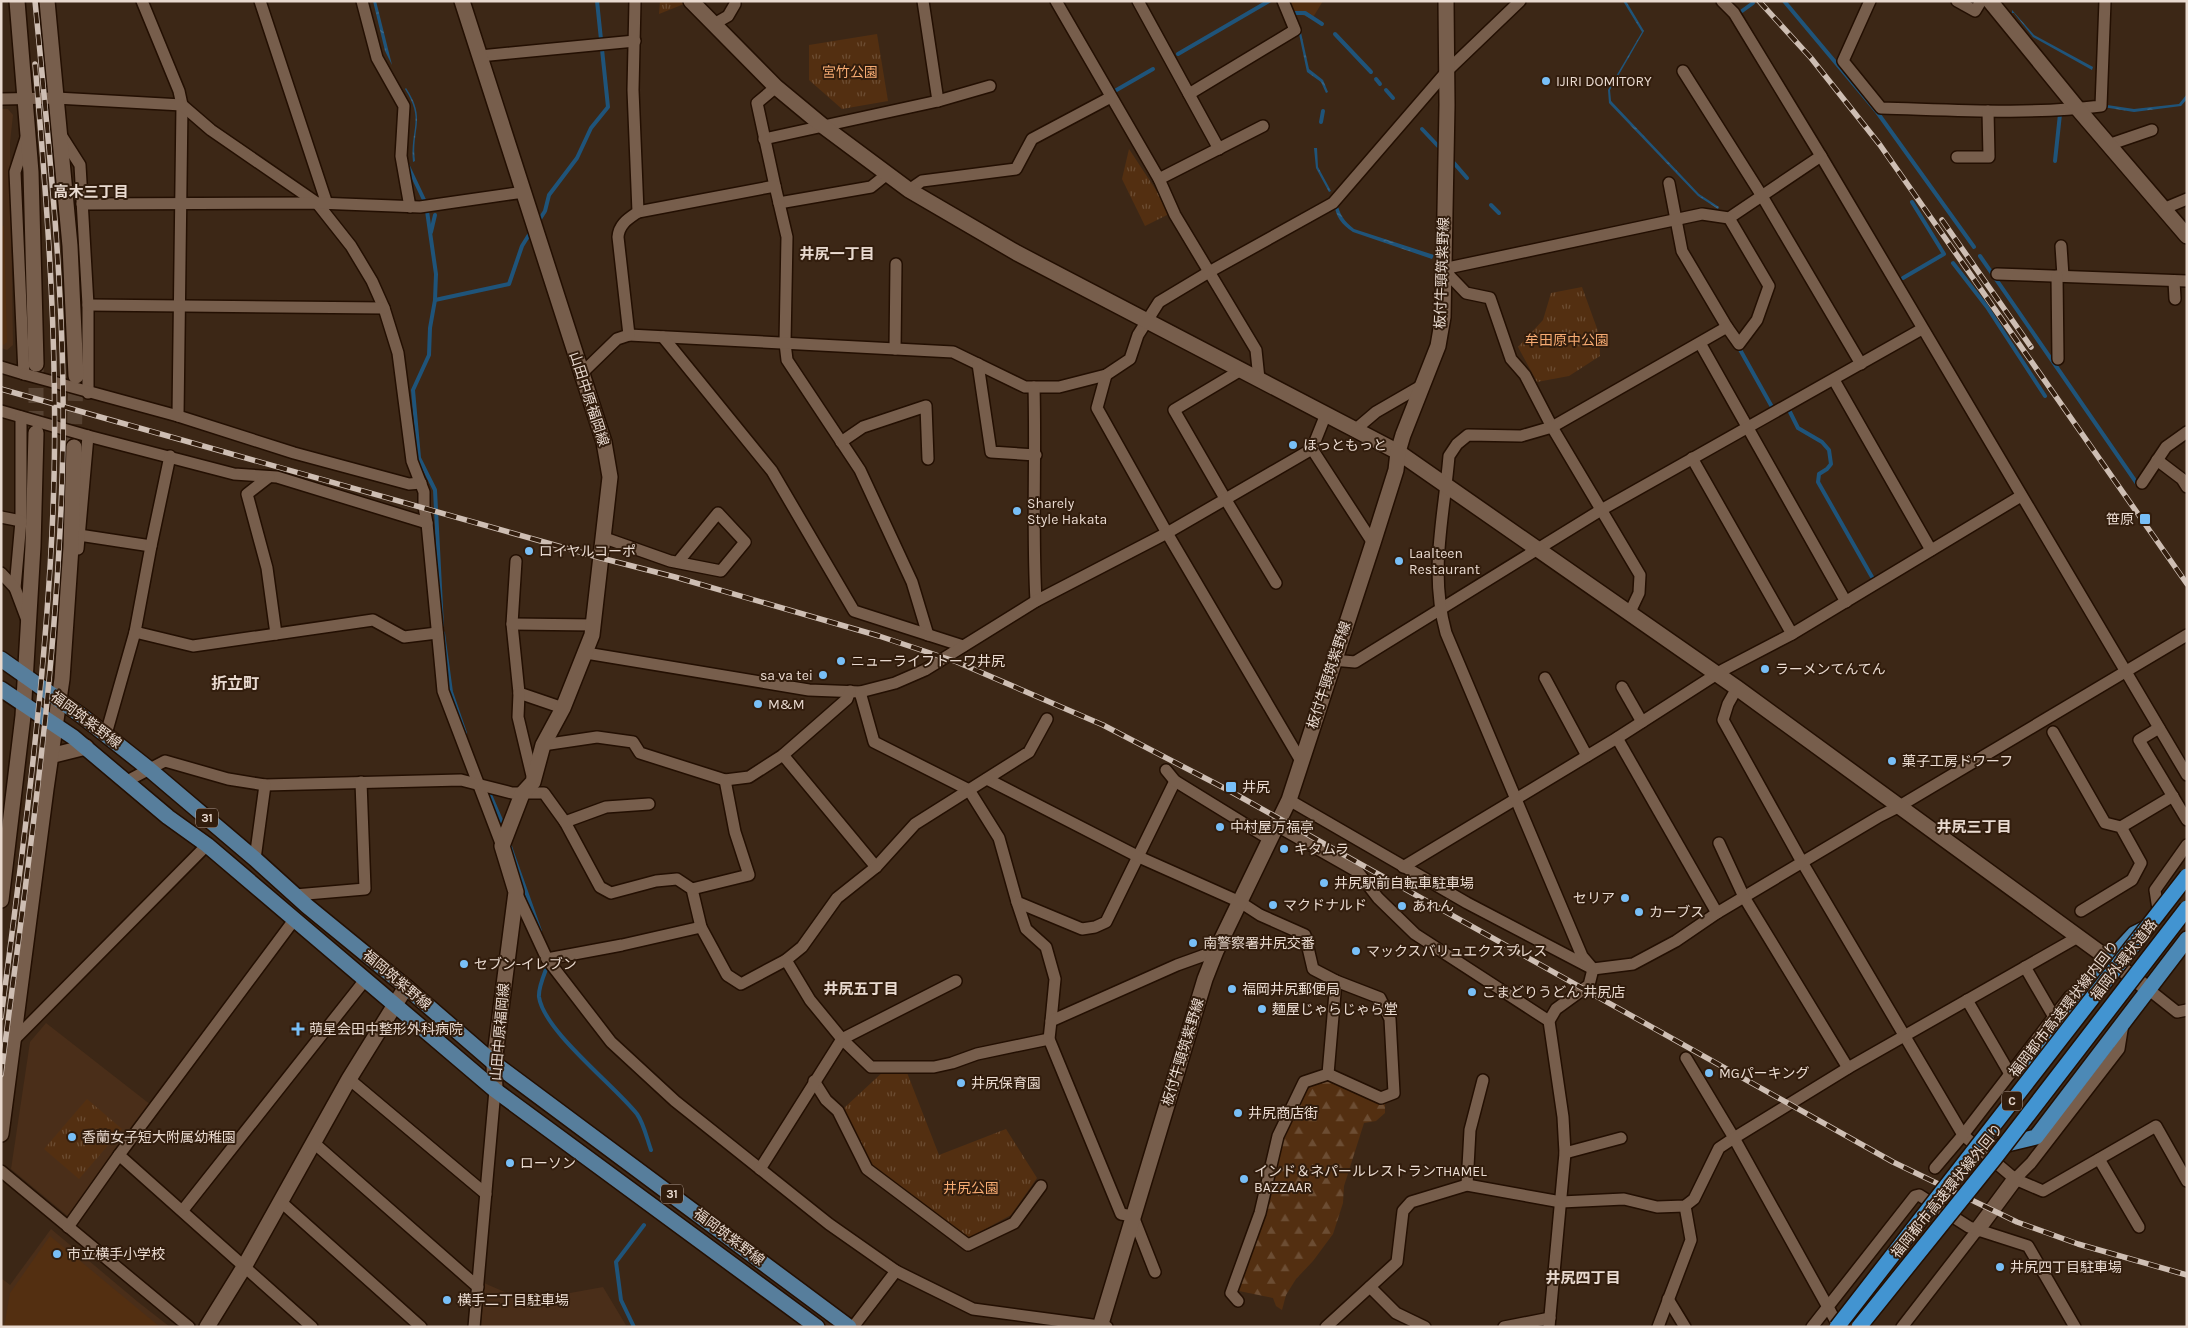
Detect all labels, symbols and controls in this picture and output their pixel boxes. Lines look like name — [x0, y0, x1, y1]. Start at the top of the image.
park label: 宮竹公園 — [822, 64, 878, 81]
place label: IJIRI DOMITORY — [1556, 73, 1652, 90]
marker: IJIRI DOMITORY — [1540, 75, 1552, 87]
district label: 高木三丁目 — [53, 183, 129, 201]
street label: 板付牛頸筑紫野線 — [1432, 217, 1452, 329]
district label: 井尻一丁目 — [799, 245, 875, 263]
park label: 牟田原中公園 — [1525, 332, 1609, 349]
street label: 山田中原福岡線 — [566, 350, 612, 448]
place label: ほっともっと — [1303, 437, 1387, 454]
marker: ほっともっと — [1287, 439, 1299, 451]
place label: Sharely Style Hakata — [1027, 495, 1107, 528]
marker: Sharely Style Hakata — [1011, 505, 1023, 517]
place label: 笹原 — [2106, 511, 2134, 528]
marker: 笹原 — [2138, 512, 2152, 526]
place label: ロイヤルコーポ — [539, 543, 636, 560]
marker: ロイヤルコーポ — [523, 545, 535, 557]
place label: Laalteen Restaurant — [1409, 545, 1480, 578]
marker: Laalteen Restaurant — [1393, 555, 1405, 567]
street label: 板付牛頸筑紫野線 — [1304, 619, 1354, 731]
place label: ニューライフトーワ井尻 — [851, 653, 1005, 670]
marker: ニューライフトーワ井尻 — [835, 655, 847, 667]
place label: ラーメンてんてん — [1775, 661, 1886, 678]
marker: ラーメンてんてん — [1759, 663, 1771, 675]
place label: sa va tei — [760, 667, 813, 684]
marker: sa va tei — [817, 669, 829, 681]
district label: 折立町 — [211, 674, 259, 693]
street label: 福岡筑紫野線 — [47, 688, 125, 752]
place label: M&M — [768, 696, 805, 713]
marker: M&M — [752, 698, 764, 710]
place label: 菓子工房ドワーフ — [1902, 753, 2013, 770]
marker: 菓子工房ドワーフ — [1886, 755, 1898, 767]
place label: 井尻 — [1242, 779, 1270, 796]
marker: 井尻 — [1224, 780, 1238, 794]
road number: 31 — [196, 808, 218, 828]
district label: 井尻三丁目 — [1936, 818, 2012, 836]
place label: 中村屋万福亭 — [1230, 819, 1314, 836]
marker: 中村屋万福亭 — [1214, 821, 1226, 833]
place label: キタムラ — [1294, 841, 1349, 858]
marker: キタムラ — [1278, 843, 1290, 855]
place label: 井尻駅前自転車駐車場 — [1334, 875, 1474, 892]
marker: 井尻駅前自転車駐車場 — [1318, 877, 1330, 889]
place label: セリア — [1573, 890, 1615, 907]
marker: セリア — [1619, 892, 1631, 904]
place label: マクドナルド — [1283, 897, 1367, 914]
place label: あれん — [1412, 898, 1454, 915]
marker: マクドナルド — [1267, 899, 1279, 911]
marker: あれん — [1396, 900, 1408, 912]
place label: カーブス — [1649, 904, 1704, 921]
marker: カーブス — [1633, 906, 1645, 918]
street label: 福岡外環状道路 — [2087, 916, 2161, 1004]
place label: 南警察署井尻交番 — [1203, 935, 1315, 952]
marker: 南警察署井尻交番 — [1187, 937, 1199, 949]
street label: 福岡都市高速環状線内回り — [2006, 938, 2122, 1080]
place label: マックスバリュエクスプレス — [1366, 943, 1547, 960]
marker: マックスバリュエクスプレス — [1350, 945, 1362, 957]
street label: 福岡筑紫野線 — [359, 946, 435, 1014]
place label: セブン-イレブン — [474, 956, 577, 973]
marker: セブン-イレブン — [458, 958, 470, 970]
district label: 井尻五丁目 — [823, 980, 899, 998]
place label: 福岡井尻郵便局 — [1242, 981, 1340, 998]
street label: 山田中原福岡線 — [487, 982, 513, 1082]
marker: 福岡井尻郵便局 — [1226, 983, 1238, 995]
place label: こまどりうどん 井尻店 — [1482, 984, 1625, 1001]
marker: こまどりうどん 井尻店 — [1466, 986, 1478, 998]
street label: 板付牛頸筑紫野線 — [1158, 996, 1208, 1108]
place label: 麺屋じゃらじゃら堂 — [1272, 1001, 1398, 1018]
marker: 麺屋じゃらじゃら堂 — [1256, 1003, 1268, 1015]
place label: 萌星会田中整形外科病院 — [309, 1021, 463, 1038]
marker: 萌星会田中整形外科病院 — [291, 1022, 305, 1036]
place label: MGパーキング — [1719, 1065, 1809, 1082]
marker: MGパーキング — [1703, 1067, 1715, 1079]
place label: 井尻保育園 — [971, 1075, 1041, 1092]
marker: 井尻保育園 — [955, 1077, 967, 1089]
road number: C — [2002, 1092, 2022, 1110]
place label: 井尻商店街 — [1248, 1105, 1318, 1122]
marker: 井尻商店街 — [1232, 1107, 1244, 1119]
street label: 福岡都市高速環状線外回り — [1888, 1120, 2006, 1262]
place label: 香蘭女子短大附属幼稚園 — [82, 1129, 236, 1146]
marker: 香蘭女子短大附属幼稚園 — [66, 1131, 78, 1143]
place label: ローソン — [520, 1155, 576, 1172]
marker: ローソン — [504, 1157, 516, 1169]
place label: インド＆ネパールレストランTHAMEL BAZZAAR — [1254, 1163, 1487, 1196]
marker: インド＆ネパールレストランTHAMEL BAZZAAR — [1238, 1173, 1250, 1185]
park label: 井尻公園 — [943, 1180, 999, 1197]
road number: 31 — [661, 1184, 683, 1204]
street label: 福岡筑紫野線 — [690, 1205, 768, 1269]
place label: 市立横手小学校 — [67, 1246, 165, 1263]
marker: 市立横手小学校 — [51, 1248, 63, 1260]
place label: 井尻四丁目駐車場 — [2010, 1259, 2122, 1276]
marker: 井尻四丁目駐車場 — [1994, 1261, 2006, 1273]
district label: 井尻四丁目 — [1545, 1269, 1621, 1287]
place label: 横手二丁目駐車場 — [457, 1292, 569, 1309]
marker: 横手二丁目駐車場 — [441, 1294, 453, 1306]

